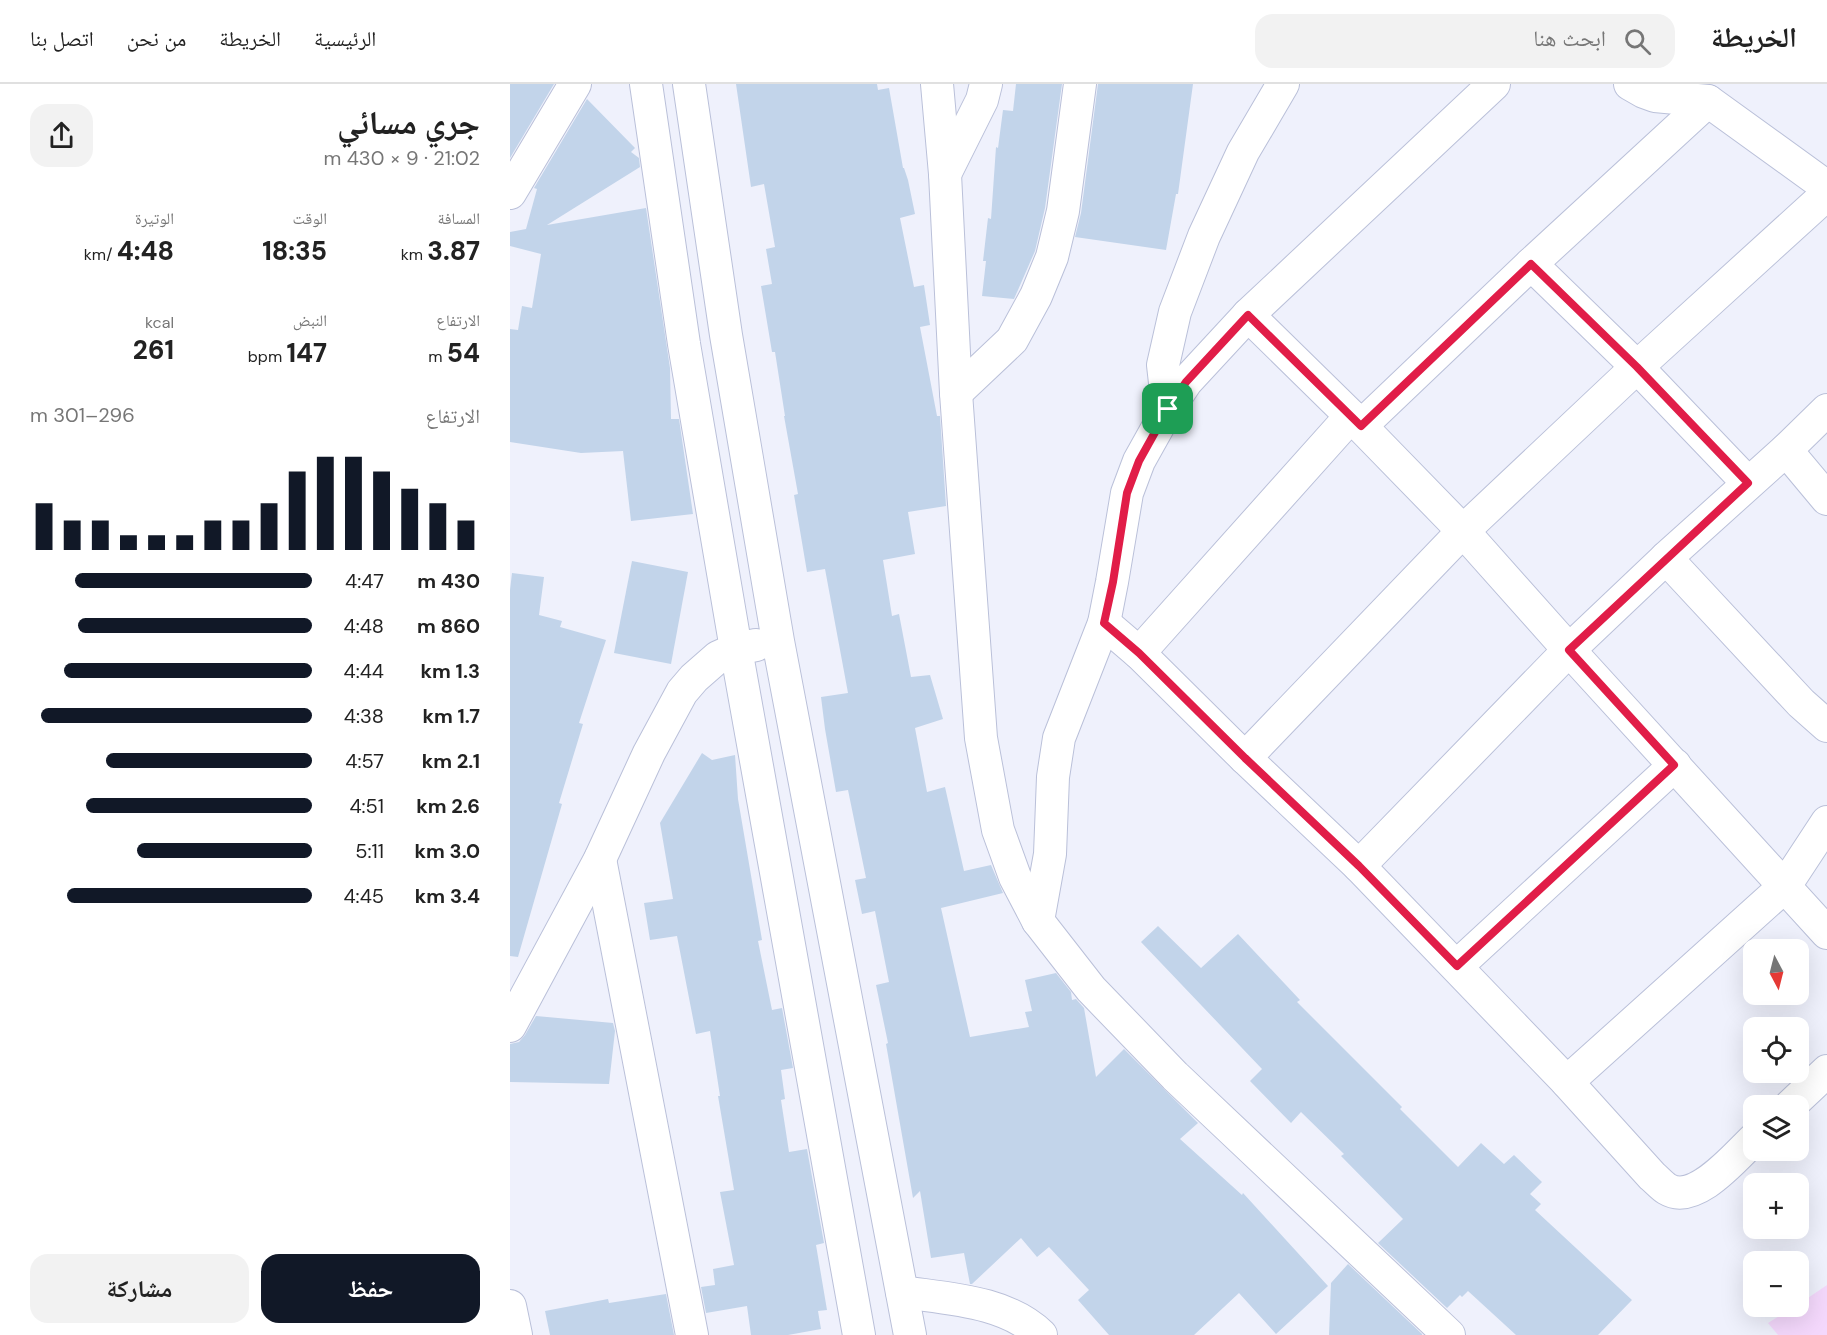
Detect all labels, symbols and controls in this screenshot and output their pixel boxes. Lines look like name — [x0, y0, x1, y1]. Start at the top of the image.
search box — [1255, 14, 1675, 68]
text: الخريطة — [1711, 19, 1797, 56]
text: ابحث هنا — [1533, 24, 1606, 53]
text: اتصل بنا — [30, 25, 94, 53]
text: من نحن — [127, 25, 186, 53]
text: الخريطة — [219, 25, 281, 53]
text: الرئيسية — [314, 25, 376, 53]
icon: search — [1621, 25, 1654, 58]
text: جري مسائي — [337, 101, 480, 144]
button: share — [30, 104, 93, 167]
text: 21:02 · 9 × 430 m — [324, 145, 480, 171]
text: الوتيرة — [135, 208, 174, 229]
text: الوقت — [293, 208, 327, 229]
text: المسافة — [438, 208, 480, 229]
text: 4:48 — [117, 234, 174, 268]
text: 18:35 — [262, 234, 327, 268]
text: 3.87 — [427, 234, 480, 268]
text: /km — [84, 244, 117, 265]
text: km — [401, 244, 427, 265]
text: النبض — [293, 310, 327, 331]
text: الارتفاع — [436, 310, 480, 331]
text: kcal — [145, 312, 174, 333]
text: 261 — [133, 333, 174, 367]
text: 147 — [286, 336, 327, 370]
text: 54 — [447, 336, 480, 370]
text: bpm — [248, 346, 286, 367]
text: m — [428, 346, 447, 367]
pin — [1142, 383, 1193, 434]
icon: arrive — [1151, 392, 1184, 425]
text: 296–301 m — [30, 402, 135, 428]
text: الارتفاع — [425, 403, 480, 429]
text: 4:47 — [345, 568, 384, 594]
text: 430 m — [417, 568, 480, 594]
text: 4:48 — [344, 613, 384, 639]
text: 860 m — [417, 613, 480, 639]
text: 4:44 — [344, 658, 384, 684]
text: 1.3 km — [421, 658, 480, 684]
text: 4:38 — [344, 703, 384, 729]
text: 1.7 km — [422, 703, 480, 729]
text: 4:57 — [345, 748, 384, 774]
text: 2.1 km — [422, 748, 480, 774]
text: 4:51 — [349, 793, 384, 819]
text: 2.6 km — [416, 793, 480, 819]
text: 5:11 — [355, 838, 384, 864]
text: 3.0 km — [415, 838, 480, 864]
text: 4:45 — [343, 883, 384, 909]
text: 3.4 km — [415, 883, 480, 909]
north arrow — [1743, 939, 1809, 1005]
map controls — [1743, 939, 1809, 1317]
button: locate — [1743, 1017, 1809, 1083]
button: layers — [1743, 1095, 1809, 1161]
button: + — [1743, 1173, 1809, 1239]
button: − — [1743, 1251, 1809, 1317]
button: مشاركة — [30, 1254, 249, 1323]
button: حفظ — [261, 1254, 480, 1323]

